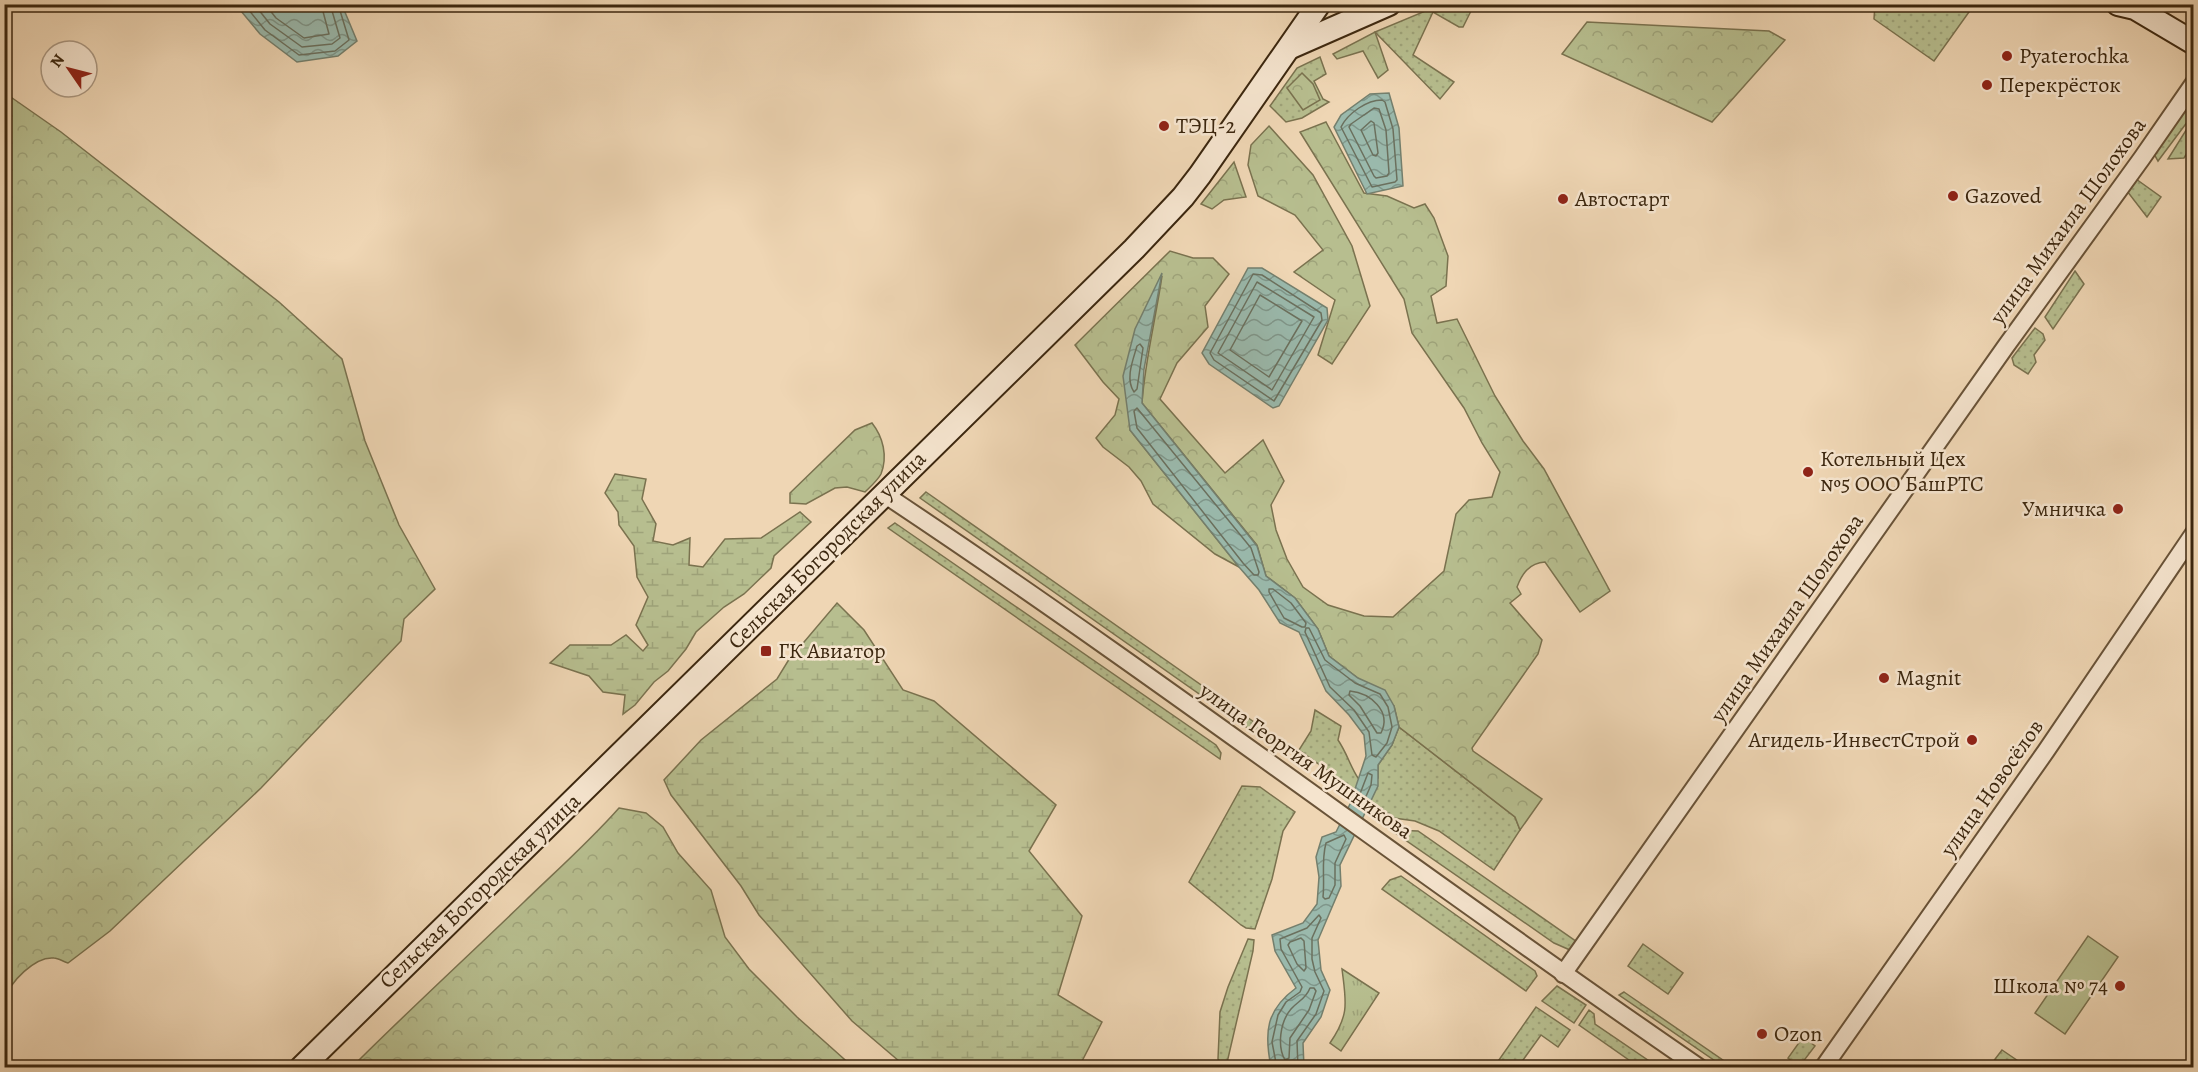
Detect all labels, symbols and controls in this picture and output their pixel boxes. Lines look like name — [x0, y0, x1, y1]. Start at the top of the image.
north arrow — [39, 39, 99, 99]
place label: Pyaterochka — [2019, 41, 2130, 71]
marker: Pyaterochka — [2000, 49, 2014, 63]
text: N — [45, 50, 70, 72]
place label: Перекрёсток — [1999, 70, 2121, 100]
marker: Перекрёсток — [1980, 78, 1994, 92]
place label: ТЭЦ-2 — [1176, 111, 1236, 141]
street label: улица Михаила Шолохова — [1982, 111, 2154, 331]
marker: ТЭЦ-2 — [1157, 119, 1171, 133]
place label: Gazoved — [1965, 181, 2042, 211]
place label: Автостарт — [1574, 184, 1670, 214]
marker: Gazoved — [1946, 189, 1960, 203]
marker: Автостарт — [1556, 192, 1570, 206]
street label: Сельская Богородская улица — [721, 444, 933, 656]
place label: Котельный Цех №5 ООО БашРТС — [1820, 444, 1984, 499]
marker: Котельный Цех №5 ООО БашРТС — [1801, 465, 1815, 479]
place label: Умничка — [2022, 494, 2107, 524]
marker: Умничка — [2111, 502, 2125, 516]
street label: улица Михаила Шолохова — [1703, 507, 1871, 729]
place label: ГК Авиатор — [778, 636, 886, 666]
marker: ГК Авиатор — [759, 644, 773, 658]
place label: Magnit — [1896, 663, 1961, 693]
marker: Magnit — [1877, 671, 1891, 685]
street label: улица Георгия Мушникова — [1192, 675, 1419, 847]
street label: улица Новосёлов — [1933, 713, 2051, 863]
place label: Агидель-ИнвестСтрой — [1747, 725, 1960, 755]
marker: Агидель-ИнвестСтрой — [1965, 733, 1979, 747]
street label: Сельская Богородская улица — [373, 786, 588, 995]
place label: Школа № 74 — [1993, 971, 2108, 1001]
marker: Школа № 74 — [2113, 979, 2127, 993]
place label: Ozon — [1774, 1019, 1822, 1049]
marker: Ozon — [1755, 1027, 1769, 1041]

